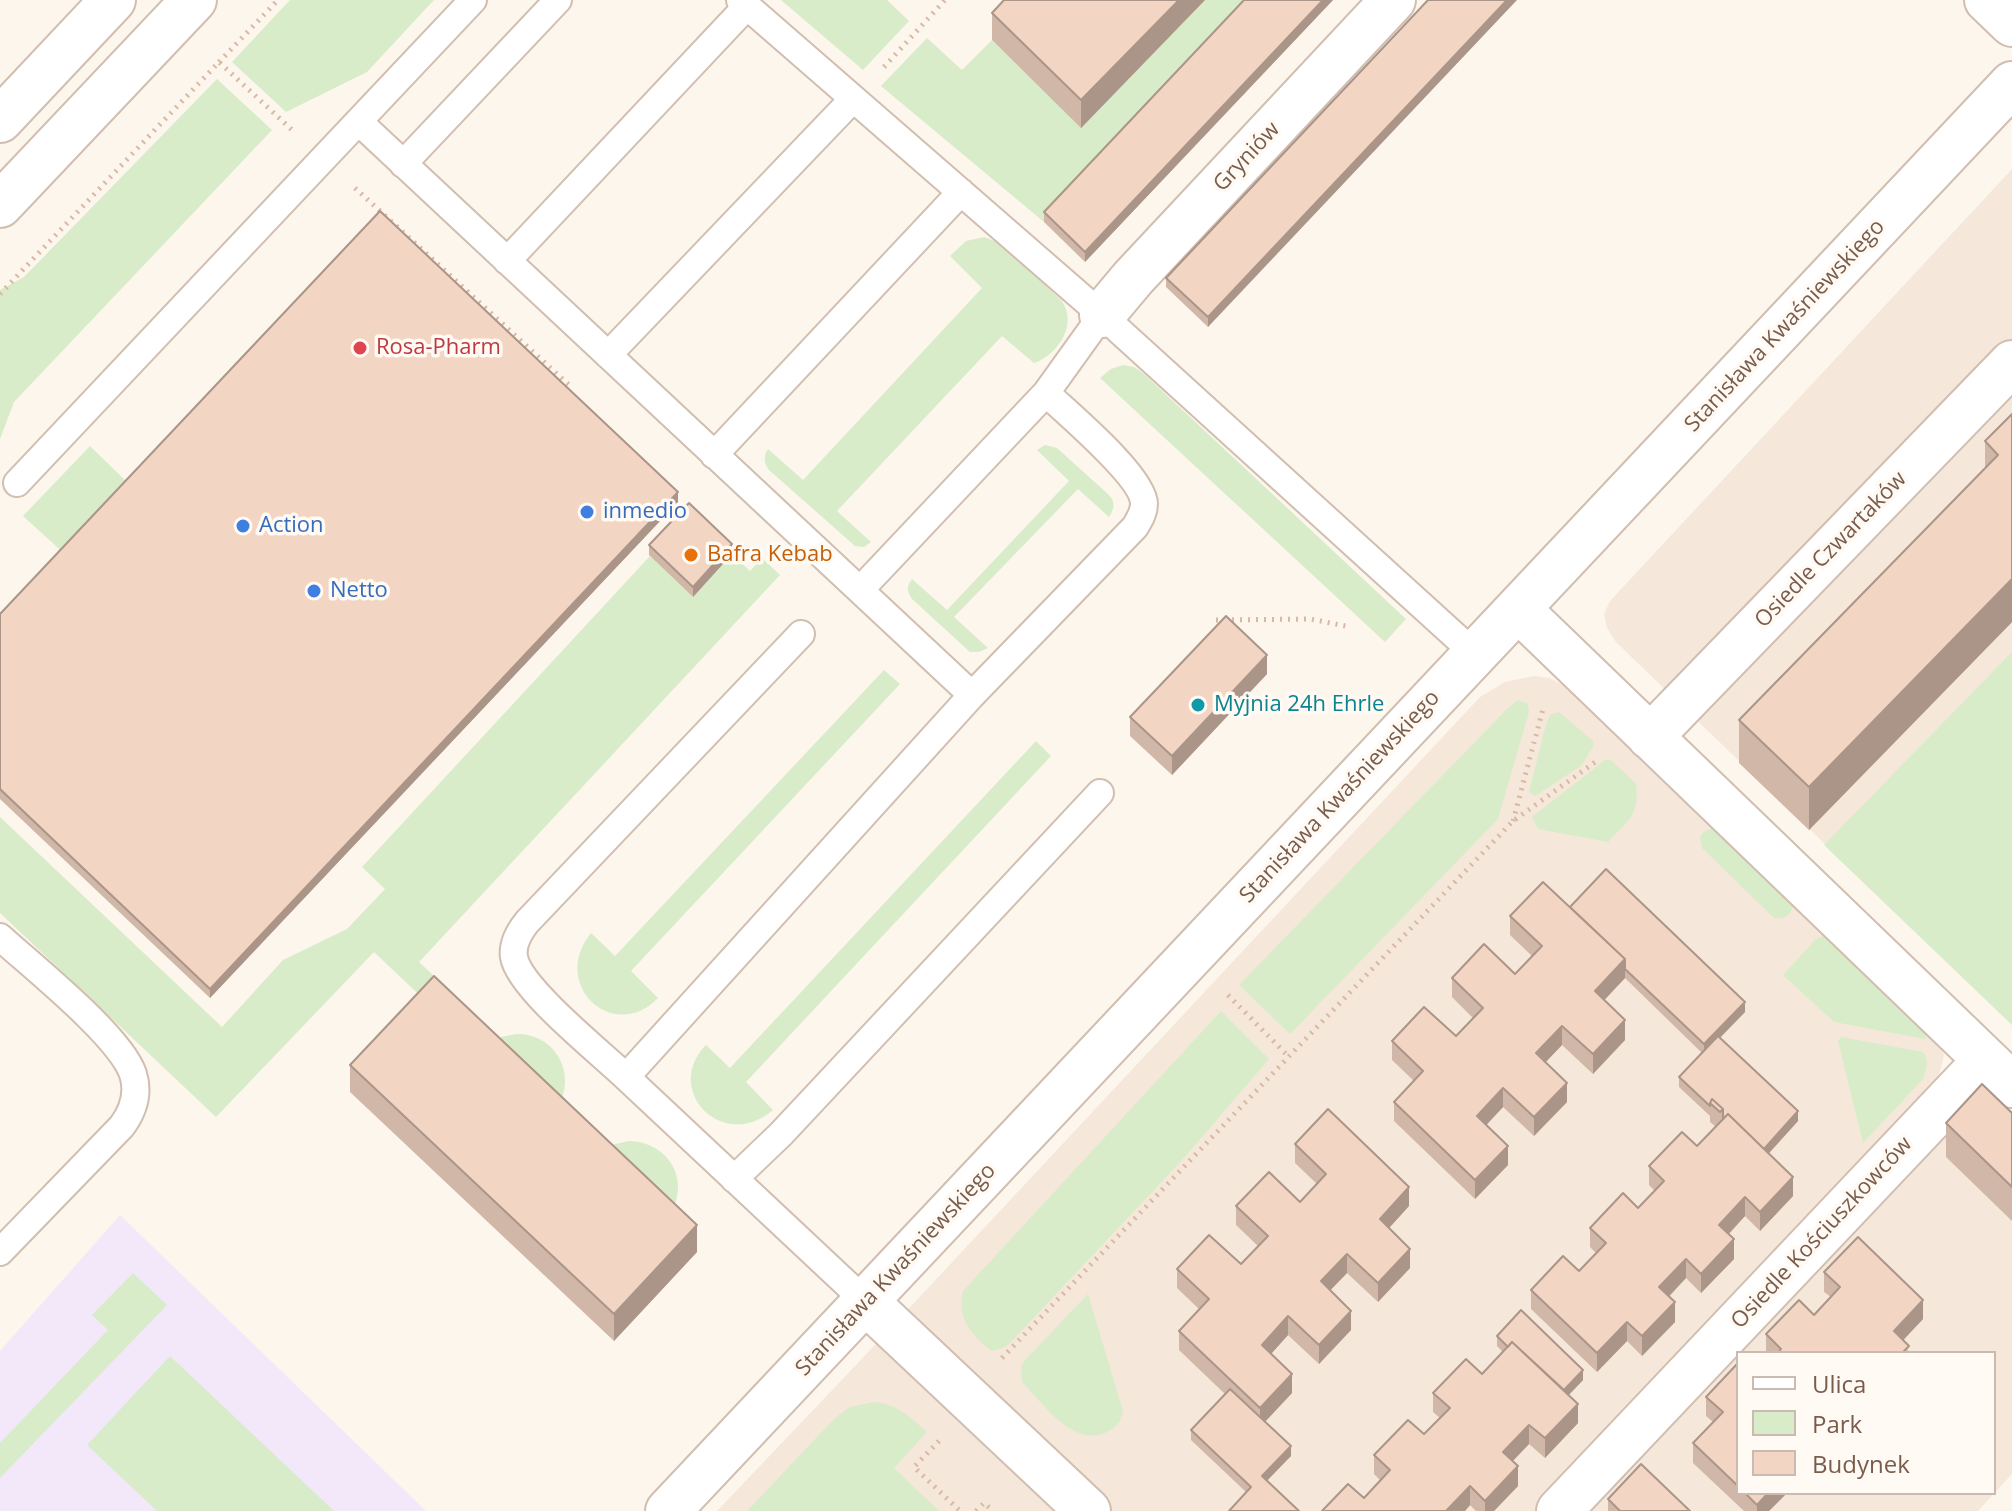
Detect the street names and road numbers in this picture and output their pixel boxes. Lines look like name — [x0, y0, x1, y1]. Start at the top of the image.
street label: Gryniów — [1208, 117, 1286, 197]
street label: Stanisława Kwaśniewskiego — [1679, 214, 1891, 438]
street label: Osiedle Czwartaków — [1750, 466, 1912, 634]
street label: Stanisława Kwaśniewskiego — [1234, 685, 1446, 909]
street label: Osiedle Kościuszkowców — [1726, 1132, 1918, 1334]
street label: Stanisława Kwaśniewskiego — [790, 1158, 1002, 1382]

